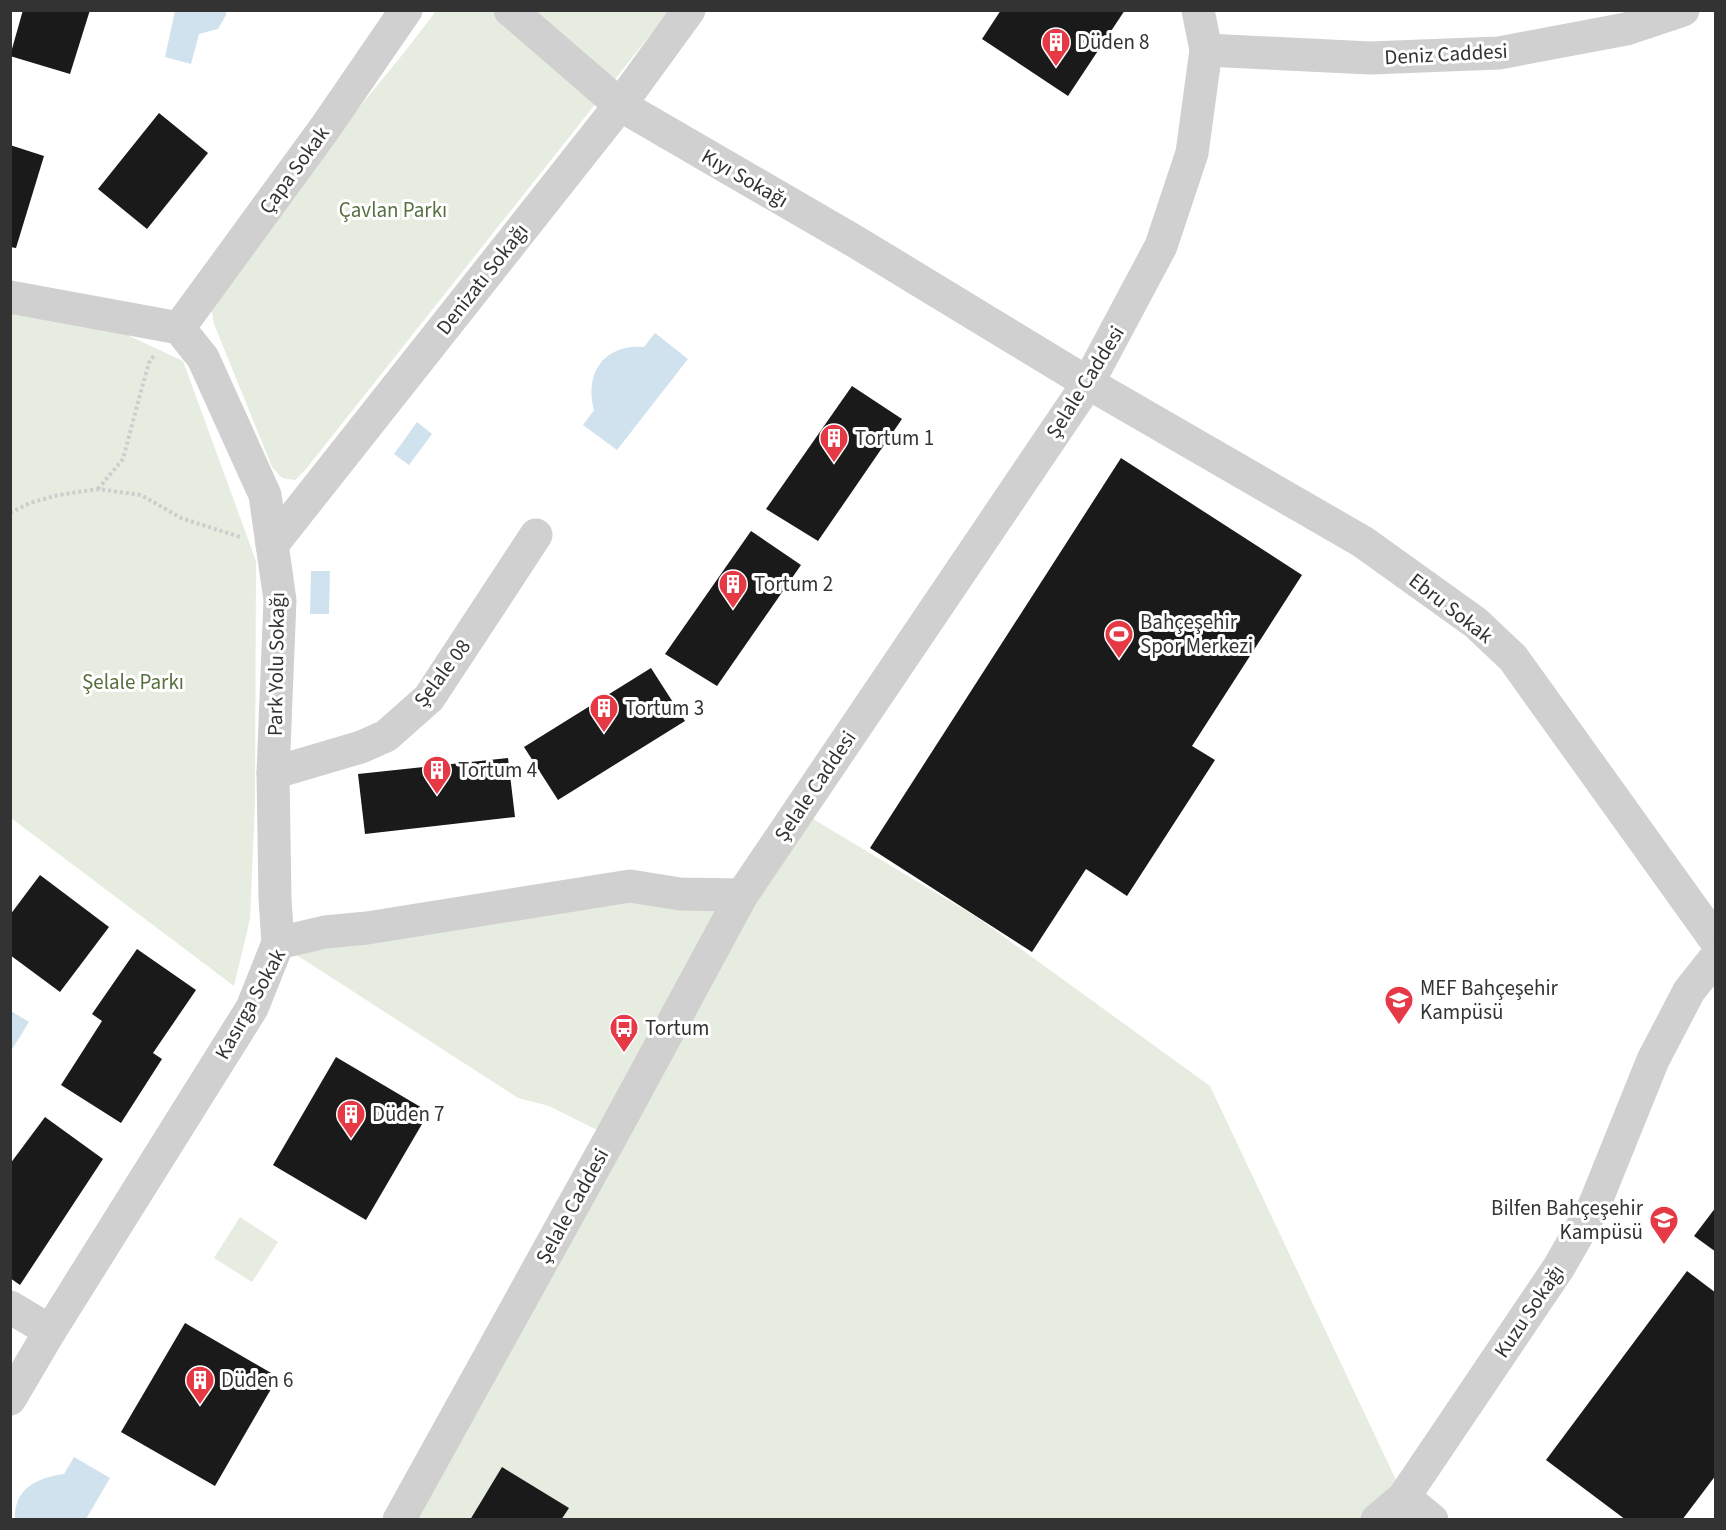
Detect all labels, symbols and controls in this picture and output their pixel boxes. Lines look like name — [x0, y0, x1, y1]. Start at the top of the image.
building icon: Düden 8 — [1040, 26, 1072, 68]
place label: Düden 8 — [1077, 27, 1150, 57]
street label: Deniz Caddesi — [1384, 36, 1508, 72]
street label: Çapa Sokak — [252, 119, 337, 220]
street label: Kıyı Sokağı — [696, 141, 794, 215]
park label: Çavlan Parkı — [339, 195, 447, 225]
street label: Denizatı Sokağı — [429, 217, 535, 341]
street label: Şelale Caddesi — [1038, 320, 1132, 444]
building icon: Tortum 1 — [818, 422, 850, 464]
place label: Tortum 1 — [855, 423, 934, 453]
street label: Ebru Sokak — [1403, 566, 1500, 651]
building icon: Tortum 2 — [717, 568, 749, 610]
place label: Tortum 2 — [754, 569, 833, 599]
street label: Park Yolu Sokağı — [260, 592, 292, 736]
place label: Bahçeşehir Spor Merkezi — [1140, 607, 1253, 661]
sports icon: Bahçeşehir Spor Merkezi — [1103, 618, 1135, 660]
street label: Şelale 08 — [406, 633, 478, 713]
park label: Şelale Parkı — [82, 667, 184, 697]
building icon: Tortum 3 — [588, 692, 620, 734]
place label: Tortum 3 — [625, 693, 704, 723]
street label: Şelale Caddesi — [767, 725, 863, 847]
building icon: Tortum 4 — [421, 754, 453, 796]
place label: Tortum 4 — [458, 755, 537, 785]
street label: Kasırga Sokak — [207, 943, 293, 1065]
place label: MEF Bahçeşehir Kampüsü — [1420, 973, 1559, 1027]
school or university icon: MEF Bahçeşehir Kampüsü — [1383, 984, 1415, 1026]
bus stop icon: Tortum — [608, 1012, 640, 1054]
place label: Tortum — [645, 1013, 709, 1043]
building icon: Düden 7 — [335, 1098, 367, 1140]
place label: Düden 7 — [372, 1099, 445, 1129]
street label: Şelale Caddesi — [528, 1143, 616, 1269]
place label: Bilfen Bahçeşehir Kampüsü — [1491, 1193, 1644, 1247]
school or university icon: Bilfen Bahçeşehir Kampüsü — [1648, 1204, 1680, 1246]
street label: Kuzu Sokağı — [1487, 1258, 1571, 1364]
building icon: Düden 6 — [184, 1364, 216, 1406]
place label: Düden 6 — [221, 1365, 294, 1395]

